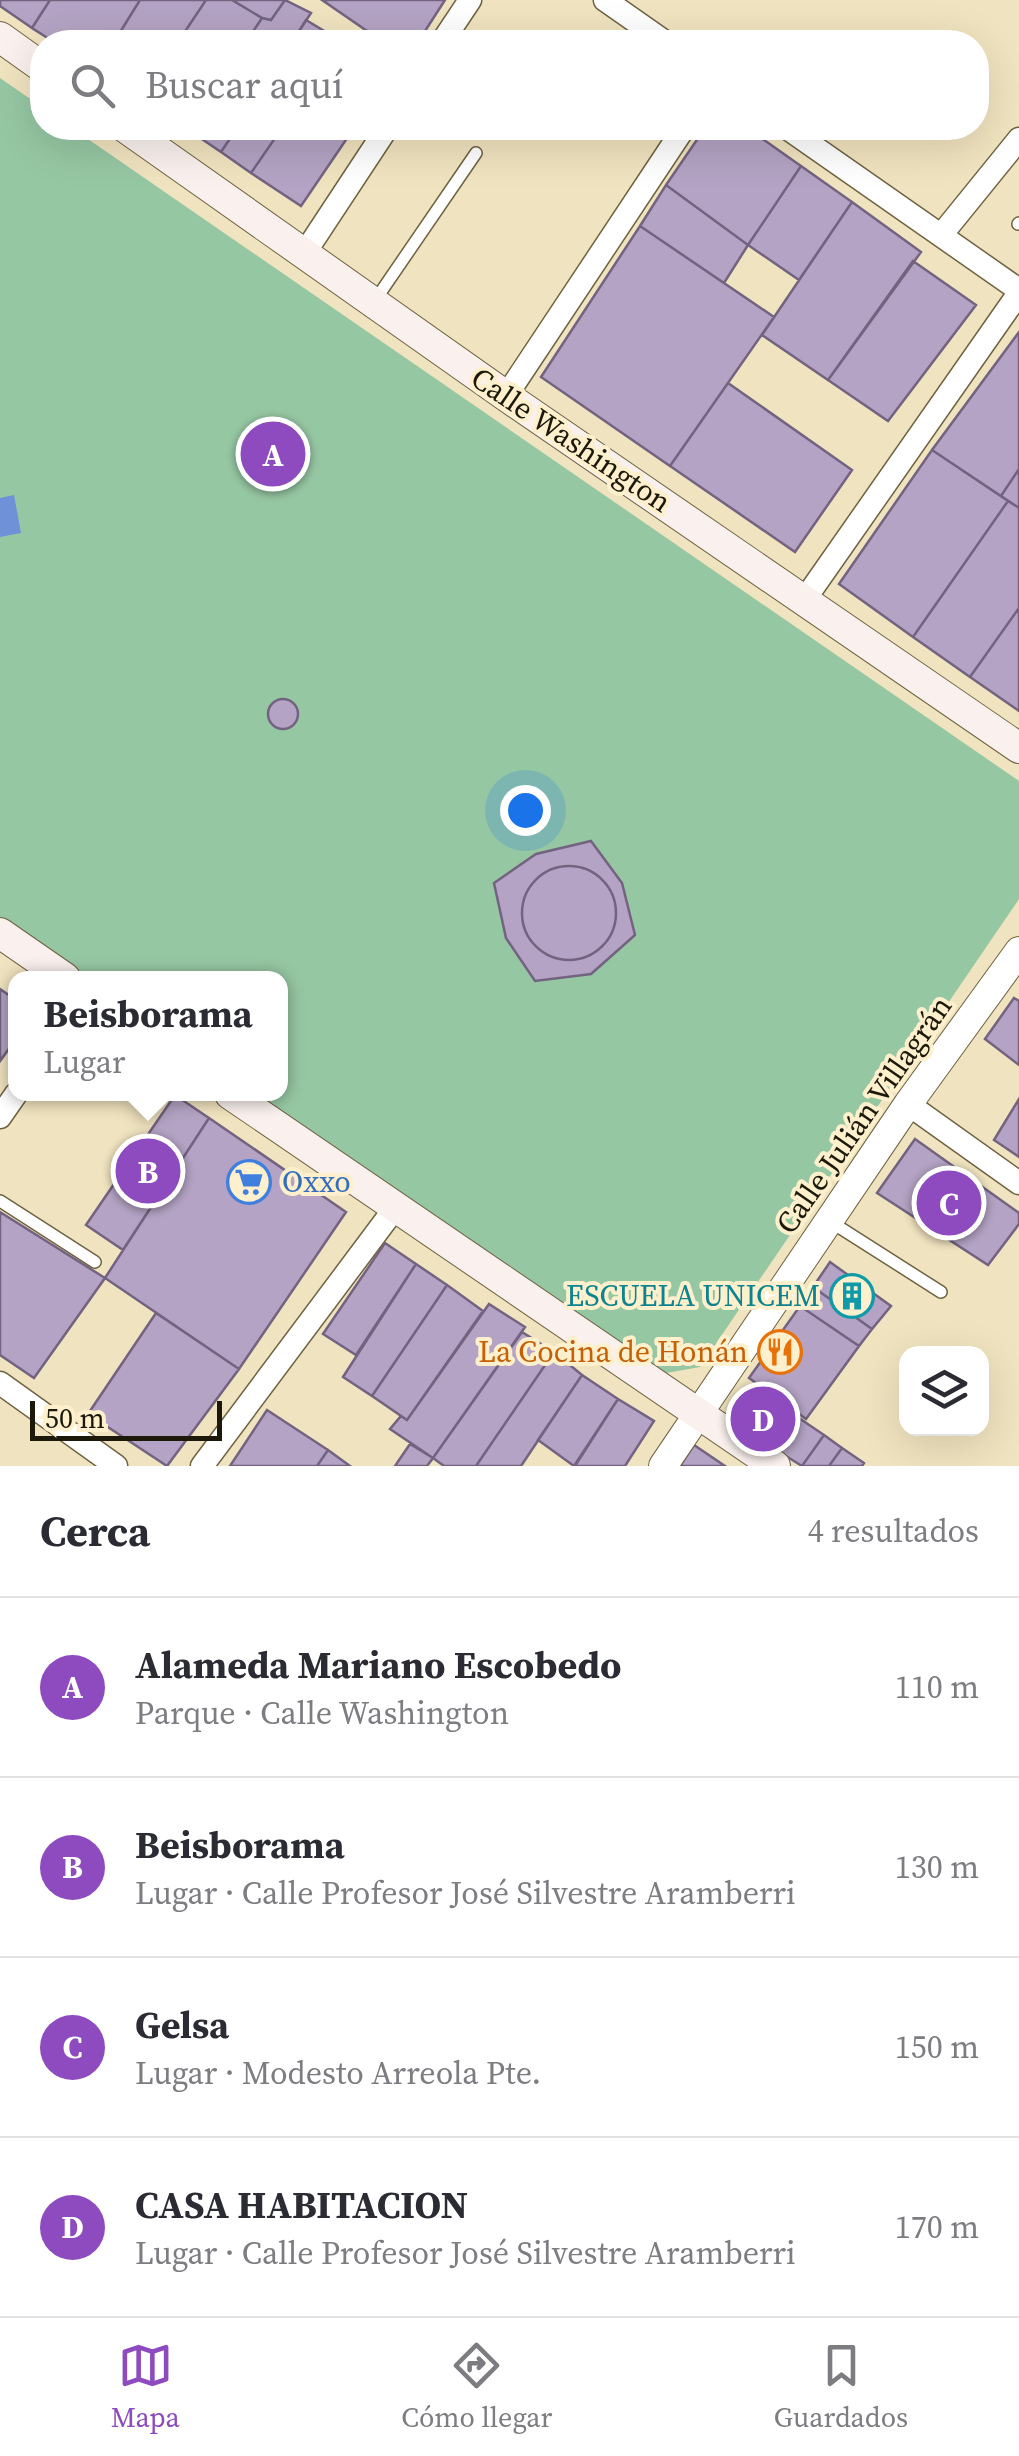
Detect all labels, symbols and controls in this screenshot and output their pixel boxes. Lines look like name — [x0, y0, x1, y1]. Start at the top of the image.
search box — [30, 30, 989, 140]
icon: search — [65, 58, 120, 113]
text: Buscar aquí — [145, 59, 343, 111]
street label: Calle Washington — [463, 357, 679, 522]
pin: A — [240, 416, 306, 492]
your location — [500, 785, 551, 836]
popup — [8, 971, 288, 1101]
text: Beisborama — [43, 988, 253, 1040]
street label: Calle Julián Villagrán — [768, 989, 960, 1241]
text: Lugar — [43, 1040, 125, 1084]
pin: B — [116, 1134, 180, 1208]
supermarket icon: Oxxo — [226, 1159, 272, 1205]
place label: Oxxo — [282, 1161, 351, 1202]
pin: C — [916, 1166, 982, 1240]
building icon: ESCUELA UNICEM — [829, 1273, 875, 1319]
place label: ESCUELA UNICEM — [566, 1275, 820, 1316]
restaurant icon: La Cocina de Honán — [757, 1329, 803, 1375]
place label: La Cocina de Honán — [478, 1331, 748, 1372]
map controls — [899, 1346, 989, 1436]
button: layers — [899, 1346, 989, 1436]
pin: D — [730, 1382, 796, 1456]
scale bar — [30, 1396, 222, 1440]
text: 50 m — [45, 1399, 105, 1437]
text: Cerca — [40, 1502, 150, 1560]
text: 4 resultados — [808, 1509, 979, 1553]
text: Alameda Mariano Escobedo — [135, 1639, 621, 1691]
text: A — [62, 1665, 83, 1709]
text: 110 m — [895, 1665, 979, 1709]
text: Parque · Calle Washington — [135, 1691, 509, 1735]
text: Beisborama — [135, 1819, 345, 1871]
text: B — [62, 1845, 83, 1889]
text: 130 m — [895, 1845, 979, 1889]
text: Lugar · Calle Profesor José Silvestre Aramberri — [135, 1871, 796, 1915]
text: Gelsa — [135, 1999, 229, 2051]
text: C — [63, 2025, 82, 2069]
text: 150 m — [895, 2025, 979, 2069]
text: Lugar · Modesto Arreola Pte. — [135, 2051, 541, 2095]
text: CASA HABITACION — [135, 2179, 468, 2231]
text: D — [61, 2205, 84, 2249]
text: 170 m — [895, 2205, 979, 2249]
text: Lugar · Calle Profesor José Silvestre Aramberri — [135, 2231, 796, 2275]
tab: Mapa — [111, 2338, 180, 2436]
tab: Cómo llegar — [401, 2338, 552, 2436]
tab: Guardados — [774, 2338, 908, 2436]

